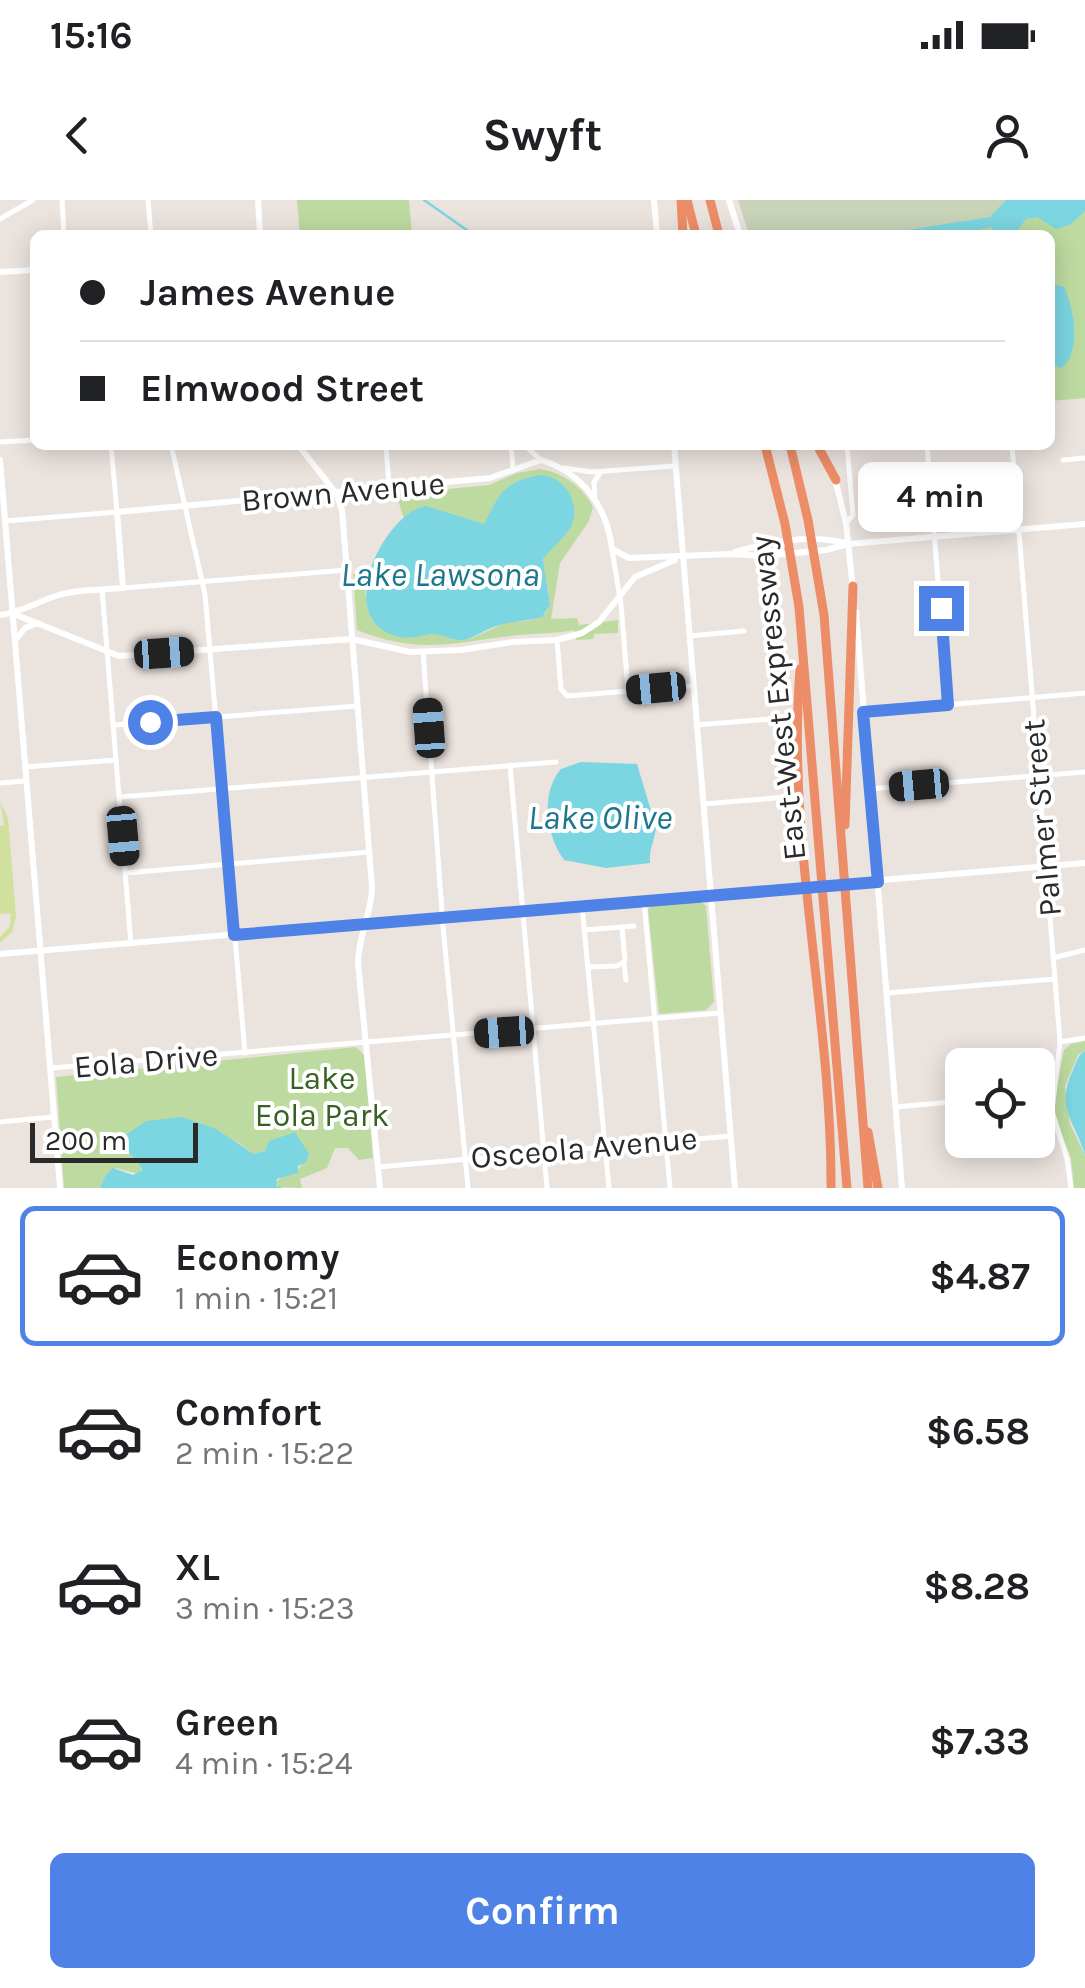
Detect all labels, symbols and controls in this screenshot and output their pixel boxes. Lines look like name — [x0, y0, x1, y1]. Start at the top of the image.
text: 15:16 — [50, 13, 133, 58]
icon: back — [50, 108, 105, 163]
icon: person — [980, 108, 1035, 163]
text: Swyft — [483, 109, 602, 161]
text: James Avenue — [140, 270, 395, 315]
text: Elmwood Street — [140, 366, 424, 411]
callout: 4 min — [858, 463, 1024, 533]
street label: Brown Avenue — [240, 465, 446, 519]
text: 4 min — [897, 478, 984, 515]
street label: East-West Expressway — [743, 534, 813, 862]
water label: Lake Lawsona — [340, 554, 540, 595]
route end — [919, 586, 964, 631]
car — [133, 636, 195, 670]
car — [625, 670, 687, 706]
car — [412, 697, 446, 759]
route start — [128, 700, 173, 745]
street label: Palmer Street — [1015, 718, 1069, 918]
car — [888, 767, 950, 803]
water label: Lake Olive — [528, 797, 672, 838]
car — [105, 805, 141, 867]
car — [473, 1015, 535, 1049]
street label: Eola Drive — [72, 1036, 220, 1086]
map controls — [945, 1048, 1055, 1158]
button: locate — [945, 1048, 1055, 1158]
park label: Lake Eola Park — [255, 1060, 389, 1134]
scale bar — [30, 1118, 198, 1163]
street label: Osceola Avenue — [469, 1120, 699, 1176]
text: 200 m — [45, 1124, 127, 1157]
icon: car — [55, 1231, 145, 1321]
text: Economy — [175, 1235, 339, 1280]
text: $4.87 — [930, 1254, 1030, 1299]
text: 1 min · 15:21 — [175, 1280, 338, 1317]
icon: car — [55, 1386, 145, 1476]
text: Comfort — [175, 1390, 322, 1435]
text: $6.58 — [926, 1409, 1030, 1454]
text: 2 min · 15:22 — [175, 1435, 354, 1472]
icon: car — [55, 1541, 145, 1631]
text: XL — [175, 1545, 220, 1590]
text: $8.28 — [924, 1564, 1030, 1609]
text: 3 min · 15:23 — [175, 1590, 355, 1627]
icon: car — [55, 1696, 145, 1786]
text: Green — [175, 1700, 280, 1745]
text: $7.33 — [929, 1719, 1030, 1764]
text: 4 min · 15:24 — [175, 1745, 353, 1782]
button: Confirm — [50, 1853, 1035, 1968]

